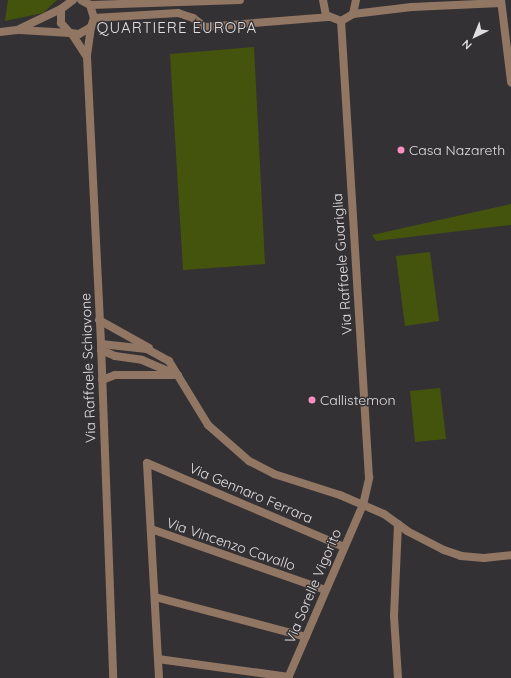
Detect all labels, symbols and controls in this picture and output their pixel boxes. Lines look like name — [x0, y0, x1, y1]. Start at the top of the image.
north arrow — [455, 16, 495, 56]
district label: QUARTIERE EUROPA — [97, 19, 257, 37]
text: N — [459, 37, 475, 53]
place label: Casa Nazareth — [409, 142, 505, 158]
marker: Casa Nazareth — [396, 145, 406, 155]
street label: Via Raffaele Guariglia — [329, 193, 355, 335]
street label: Via Raffaele Schiavone — [77, 293, 99, 443]
place label: Callistemon — [320, 392, 396, 408]
marker: Callistemon — [307, 395, 317, 405]
street label: Via Gennaro Ferrara — [187, 459, 315, 527]
street label: Via Vincenzo Cavallo — [164, 514, 298, 574]
street label: Via Sorelle Vigorito — [281, 526, 345, 646]

